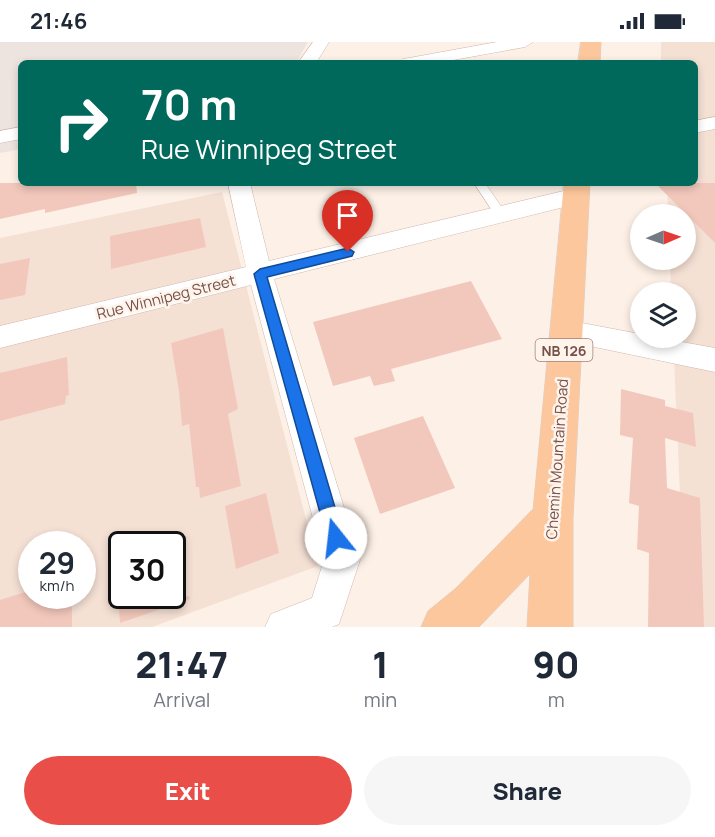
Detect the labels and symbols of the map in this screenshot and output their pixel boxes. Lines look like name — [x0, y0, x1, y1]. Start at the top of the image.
pin — [322, 190, 373, 252]
north arrow — [630, 204, 696, 270]
street label: Rue Winnipeg Street — [94, 270, 238, 324]
road number: NB 126 — [536, 339, 592, 361]
street label: Chemin Mountain Road — [541, 378, 573, 540]
position arrow — [304, 506, 368, 570]
speed limit sign: 30 — [108, 531, 186, 609]

